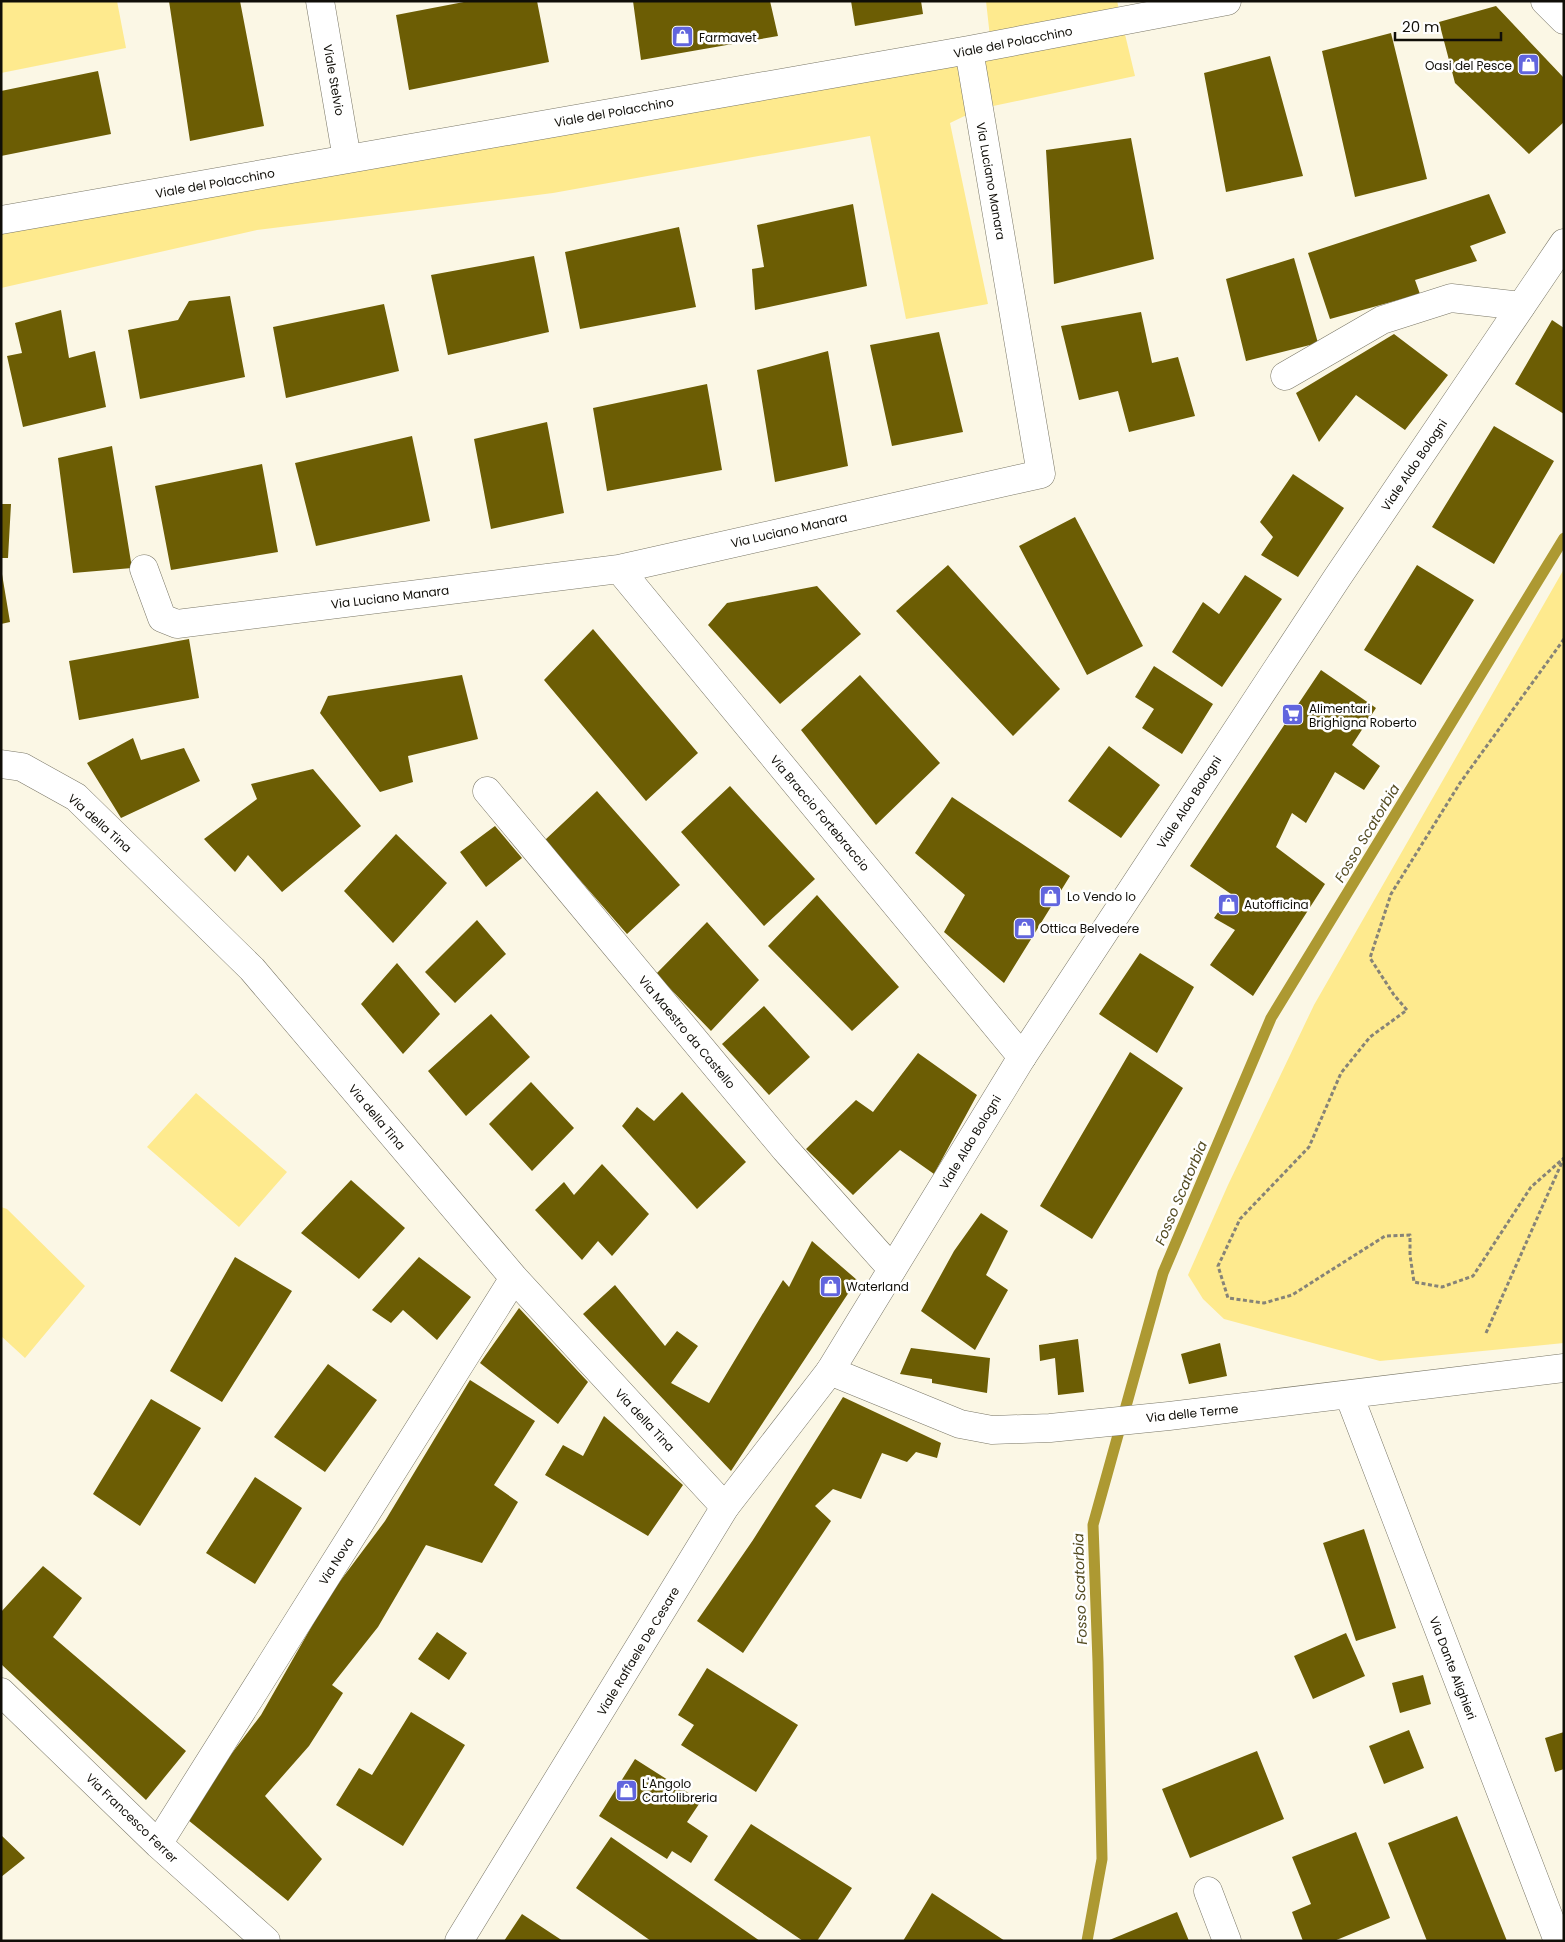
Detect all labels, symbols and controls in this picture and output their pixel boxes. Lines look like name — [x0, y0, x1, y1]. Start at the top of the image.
scale bar — [1395, 10, 1501, 42]
text: 20 m — [1402, 16, 1440, 37]
street label: Viale del Polacchino — [952, 22, 1074, 62]
shop icon: Farmavet — [671, 25, 695, 49]
place label: Farmavet — [699, 29, 757, 46]
street label: Viale Stelvio — [319, 43, 349, 117]
shop icon: Oasi del Pesce — [1516, 53, 1540, 77]
place label: Oasi del Pesce — [1425, 57, 1512, 74]
street label: Viale del Polacchino — [553, 93, 675, 131]
street label: Via Luciano Manara — [972, 121, 1010, 241]
street label: Viale del Polacchino — [154, 164, 276, 202]
street label: Viale Aldo Bologni — [1377, 416, 1451, 514]
street label: Via Luciano Manara — [729, 508, 849, 552]
street label: Via Luciano Manara — [330, 581, 450, 613]
place label: Alimentari Brighigna Roberto — [1309, 700, 1417, 731]
supermarket icon: Alimentari Brighigna Roberto — [1281, 703, 1305, 727]
street label: Via Braccio Fortebraccio — [766, 751, 874, 875]
street label: Viale Aldo Bologni — [1153, 752, 1225, 852]
water label: Fosso Scatorbia — [1330, 780, 1405, 886]
street label: Via della Tina — [64, 790, 136, 856]
shop icon: Lo Vendo Io — [1039, 884, 1063, 908]
place label: Lo Vendo Io — [1067, 888, 1136, 905]
shop icon: Autofficina — [1216, 892, 1240, 916]
place label: Autofficina — [1244, 896, 1309, 913]
shop icon: Ottica Belvedere — [1012, 916, 1036, 940]
place label: Ottica Belvedere — [1040, 920, 1139, 937]
street label: Via Maestro da Castello — [635, 972, 740, 1092]
street label: Via della Tina — [345, 1081, 409, 1153]
street label: Viale Aldo Bologni — [935, 1092, 1005, 1192]
water label: Fosso Scatorbia — [1150, 1137, 1212, 1248]
shop icon: Waterland — [818, 1274, 842, 1298]
place label: Waterland — [846, 1278, 909, 1295]
street label: Via della Tina — [611, 1385, 679, 1455]
street label: Via delle Terme — [1145, 1400, 1239, 1426]
water label: Fosso Scatorbia — [1068, 1532, 1092, 1645]
street label: Via Nova — [315, 1534, 357, 1588]
street label: Viale Raffaele De Cesare — [593, 1583, 683, 1719]
street label: Via Dante Alighieri — [1425, 1614, 1481, 1722]
street label: Via Francesco Ferrer — [82, 1769, 182, 1867]
place label: L'Angolo Cartolibreria — [642, 1775, 717, 1806]
shop icon: L'Angolo Cartolibreria — [614, 1778, 638, 1802]

